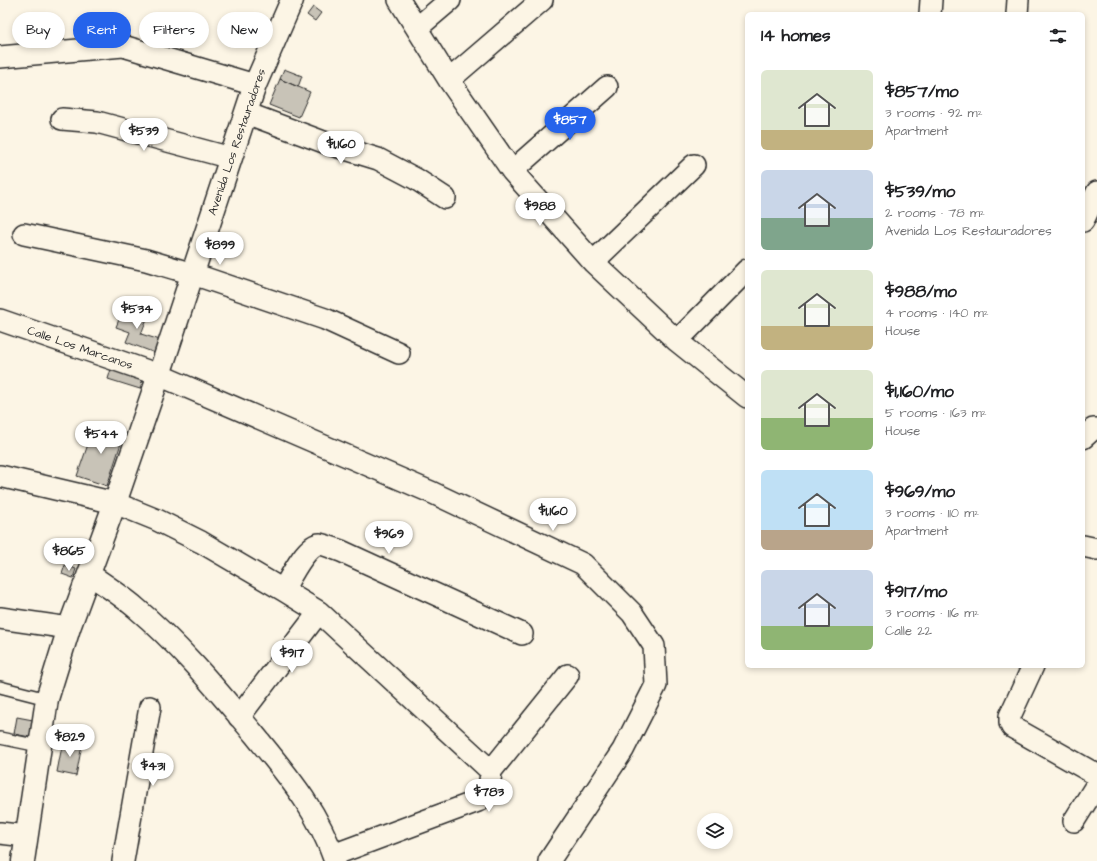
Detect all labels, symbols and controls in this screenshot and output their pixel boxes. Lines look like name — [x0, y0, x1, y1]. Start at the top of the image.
chip: Buy — [12, 12, 65, 48]
chip: Rent — [73, 12, 131, 48]
chip: Filters — [139, 12, 209, 48]
chip: New — [217, 12, 273, 48]
text: 14 homes — [761, 24, 831, 48]
icon: filters — [1047, 25, 1069, 47]
street label: Avenida Los Restauradores — [204, 66, 270, 218]
text: $857/mo — [885, 80, 959, 104]
icon: home — [793, 86, 841, 134]
text: 3 rooms · 92 m² — [885, 104, 983, 122]
pin: $857 — [546, 107, 594, 141]
text: $857 — [554, 111, 586, 129]
pin: $539 — [120, 118, 168, 152]
text: $539 — [129, 122, 159, 140]
text: Apartment — [885, 122, 949, 140]
pin: $1,160 — [308, 131, 374, 165]
text: $1,160 — [326, 135, 356, 153]
text: $539/mo — [885, 180, 955, 204]
icon: home — [793, 186, 841, 234]
pin: $988 — [516, 193, 564, 227]
text: $988 — [524, 197, 556, 215]
text: 2 rooms · 78 m² — [885, 204, 985, 222]
text: Avenida Los Restauradores — [885, 222, 1052, 240]
pin: $899 — [196, 232, 244, 266]
text: $899 — [205, 236, 235, 254]
text: $988/mo — [885, 280, 957, 304]
icon: home — [793, 286, 841, 334]
pin: $534 — [113, 296, 161, 330]
text: $534 — [121, 300, 153, 318]
text: 4 rooms · 140 m² — [885, 304, 989, 322]
street label: Calle Los Marcanos — [25, 322, 135, 374]
text: House — [885, 322, 920, 340]
text: $1,160/mo — [885, 380, 954, 404]
icon: home — [793, 386, 841, 434]
text: 5 rooms · 163 m² — [885, 404, 987, 422]
pin: $544 — [77, 421, 125, 455]
text: House — [885, 422, 920, 440]
text: $544 — [84, 425, 118, 443]
text: $969/mo — [885, 480, 955, 504]
icon: home — [793, 486, 841, 534]
pin: $1,160 — [520, 498, 586, 532]
text: $1,160 — [538, 502, 568, 520]
text: 3 rooms · 110 m² — [885, 504, 979, 522]
pin: $969 — [365, 521, 413, 555]
text: Apartment — [885, 522, 949, 540]
text: $969 — [374, 525, 404, 543]
pin: $865 — [45, 538, 93, 572]
text: $865 — [52, 542, 86, 560]
text: $917/mo — [885, 580, 947, 604]
icon: home — [793, 586, 841, 634]
text: 3 rooms · 116 m² — [885, 604, 979, 622]
text: Calle 22 — [885, 622, 932, 640]
pin: $917 — [268, 640, 316, 674]
text: $917 — [280, 644, 304, 662]
pin: $829 — [46, 724, 94, 758]
text: $829 — [55, 728, 85, 746]
pin: $431 — [129, 753, 177, 787]
text: $431 — [141, 757, 165, 775]
pin: $783 — [465, 779, 513, 813]
text: $783 — [474, 783, 504, 801]
map controls — [697, 813, 733, 849]
button: layers — [697, 813, 733, 849]

